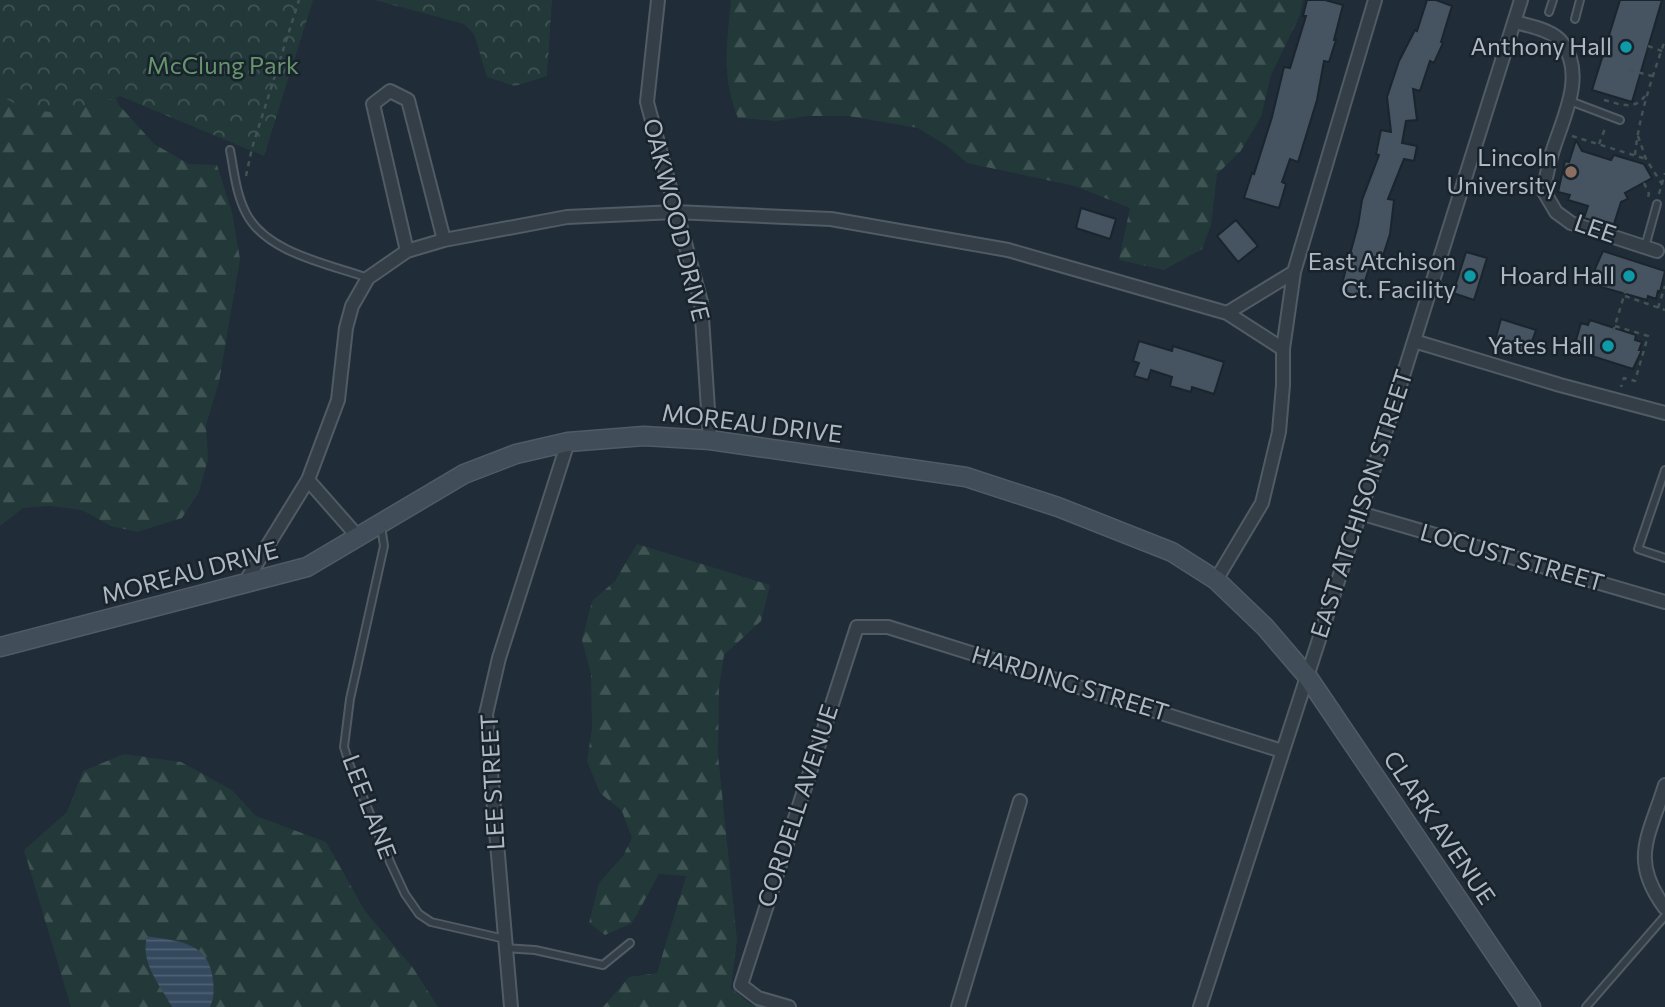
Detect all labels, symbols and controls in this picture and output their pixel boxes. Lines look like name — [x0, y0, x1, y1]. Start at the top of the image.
place label: Anthony Hall — [1471, 31, 1612, 60]
marker: Anthony Hall — [1618, 39, 1634, 55]
park label: McClung Park — [147, 50, 299, 79]
street label: OAKWOOD DRIVE — [638, 115, 717, 324]
place label: Lincoln University — [1446, 142, 1557, 199]
marker: Lincoln University — [1563, 164, 1579, 180]
street label: LEE — [1571, 207, 1620, 248]
place label: East Atchison Ct. Facility — [1308, 246, 1456, 303]
place label: Hoard Hall — [1500, 260, 1615, 289]
marker: East Atchison Ct. Facility — [1462, 268, 1478, 284]
marker: Hoard Hall — [1621, 268, 1637, 284]
place label: Yates Hall — [1488, 330, 1594, 359]
marker: Yates Hall — [1600, 338, 1616, 354]
street label: EAST ATCHISON STREET — [1303, 366, 1418, 641]
street label: MOREAU DRIVE — [660, 397, 844, 448]
street label: LOCUST STREET — [1417, 516, 1608, 597]
street label: MOREAU DRIVE — [98, 534, 281, 609]
street label: HARDING STREET — [968, 639, 1172, 726]
street label: CORDELL AVENUE — [750, 700, 843, 911]
street label: LEE STREET — [473, 713, 510, 851]
street label: CLARK AVENUE — [1378, 745, 1502, 909]
street label: LEE LANE — [337, 750, 404, 863]

